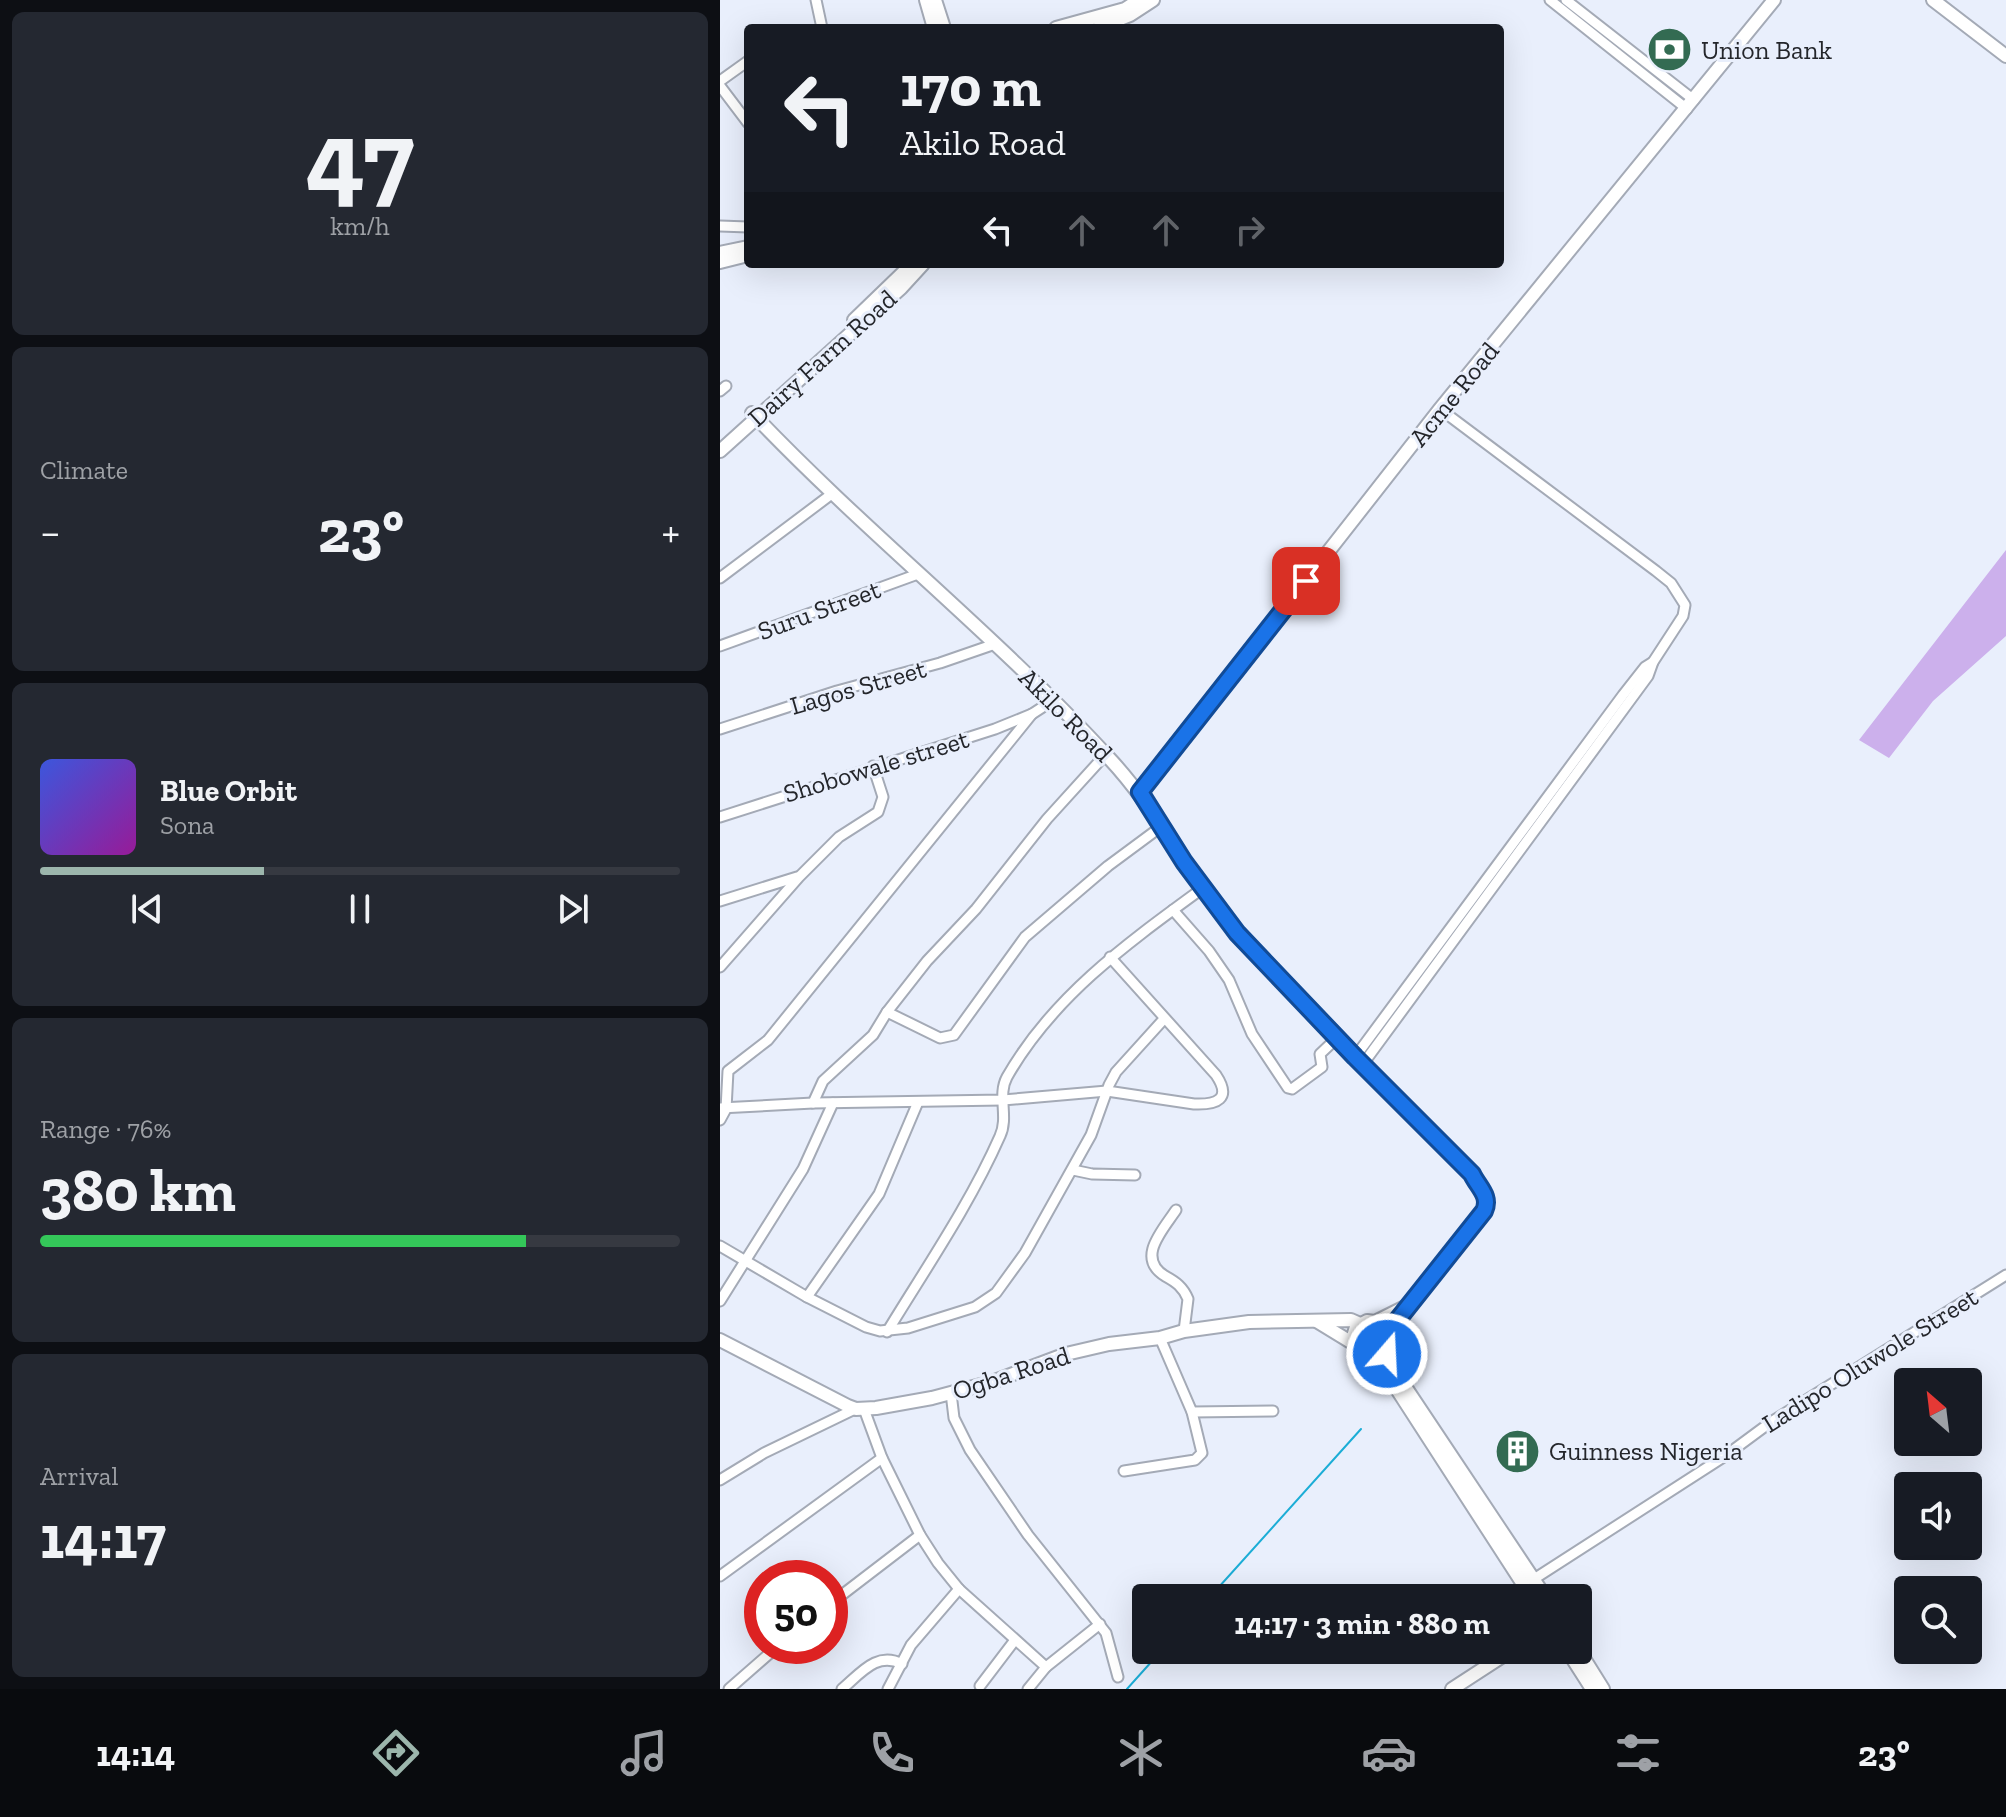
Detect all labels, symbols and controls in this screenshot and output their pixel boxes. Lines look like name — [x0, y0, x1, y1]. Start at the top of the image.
bank icon: Union Bank — [1646, 26, 1694, 74]
place label: Union Bank — [1701, 34, 1833, 66]
text: 170 m — [900, 53, 1041, 120]
icon: left — [768, 56, 872, 160]
text: 47 — [306, 95, 414, 220]
text: Akilo Road — [900, 121, 1066, 164]
icon: left — [976, 208, 1020, 252]
icon: ahead — [1060, 208, 1104, 252]
icon: ahead — [1144, 208, 1188, 252]
icon: right — [1228, 208, 1272, 252]
text: km/h — [330, 210, 390, 242]
street label: Dairy Farm Road — [741, 283, 903, 433]
street label: Acme Road — [1402, 335, 1506, 453]
text: Climate — [40, 454, 128, 486]
text: 23° — [318, 495, 404, 567]
text: − — [40, 505, 61, 558]
text: + — [661, 505, 680, 558]
pin — [1272, 547, 1340, 615]
icon: arrive — [1284, 559, 1328, 603]
street label: Suru Street — [753, 573, 885, 647]
street label: Lagos Street — [786, 652, 930, 722]
street label: Akilo Road — [1012, 661, 1120, 769]
street label: Shobowale street — [779, 722, 973, 809]
text: Blue Orbit — [160, 773, 297, 809]
text: Sona — [160, 809, 215, 841]
icon: previous — [125, 887, 169, 931]
icon: pause — [338, 887, 382, 931]
icon: next — [551, 887, 595, 931]
text: Range · 76% — [40, 1113, 171, 1145]
text: 380 km — [40, 1154, 236, 1226]
street label: Ladipo Oluwole Street — [1756, 1280, 1984, 1439]
position arrow — [1345, 1312, 1429, 1396]
street label: Ogba Road — [948, 1339, 1074, 1407]
north arrow — [1894, 1368, 1982, 1456]
map controls — [1894, 1368, 1982, 1664]
building icon: Guinness Nigeria — [1494, 1427, 1542, 1475]
place label: Guinness Nigeria — [1549, 1435, 1743, 1467]
text: Arrival — [40, 1460, 118, 1492]
button: sound — [1894, 1472, 1982, 1560]
text: 14:17 — [40, 1501, 166, 1573]
speed limit sign: 50 — [744, 1560, 848, 1664]
button: search — [1894, 1576, 1982, 1664]
text: 14:17 · 3 min · 880 m — [1234, 1606, 1490, 1642]
icon: directions — [368, 1725, 424, 1781]
icon: music — [616, 1725, 672, 1781]
icon: phone — [864, 1725, 920, 1781]
icon: climate — [1113, 1725, 1169, 1781]
icon: car — [1361, 1725, 1417, 1781]
icon: filters — [1610, 1725, 1666, 1781]
text: 14:14 — [96, 1732, 175, 1775]
text: 23° — [1858, 1732, 1910, 1775]

